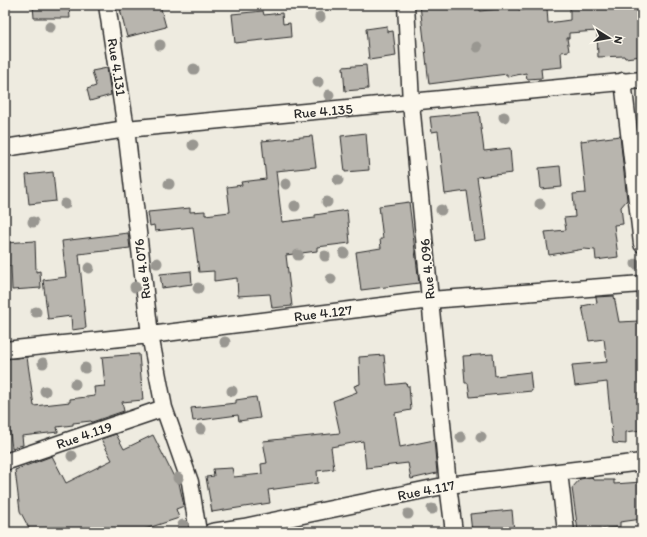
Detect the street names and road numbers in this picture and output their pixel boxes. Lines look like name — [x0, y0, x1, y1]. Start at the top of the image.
street label: Rue 4.131 — [104, 37, 130, 98]
street label: Rue 4.135 — [293, 100, 353, 123]
street label: Rue 4.076 — [130, 238, 155, 300]
street label: Rue 4.096 — [416, 238, 439, 300]
street label: Rue 4.127 — [293, 301, 353, 326]
street label: Rue 4.119 — [54, 418, 114, 453]
street label: Rue 4.117 — [396, 477, 456, 504]

